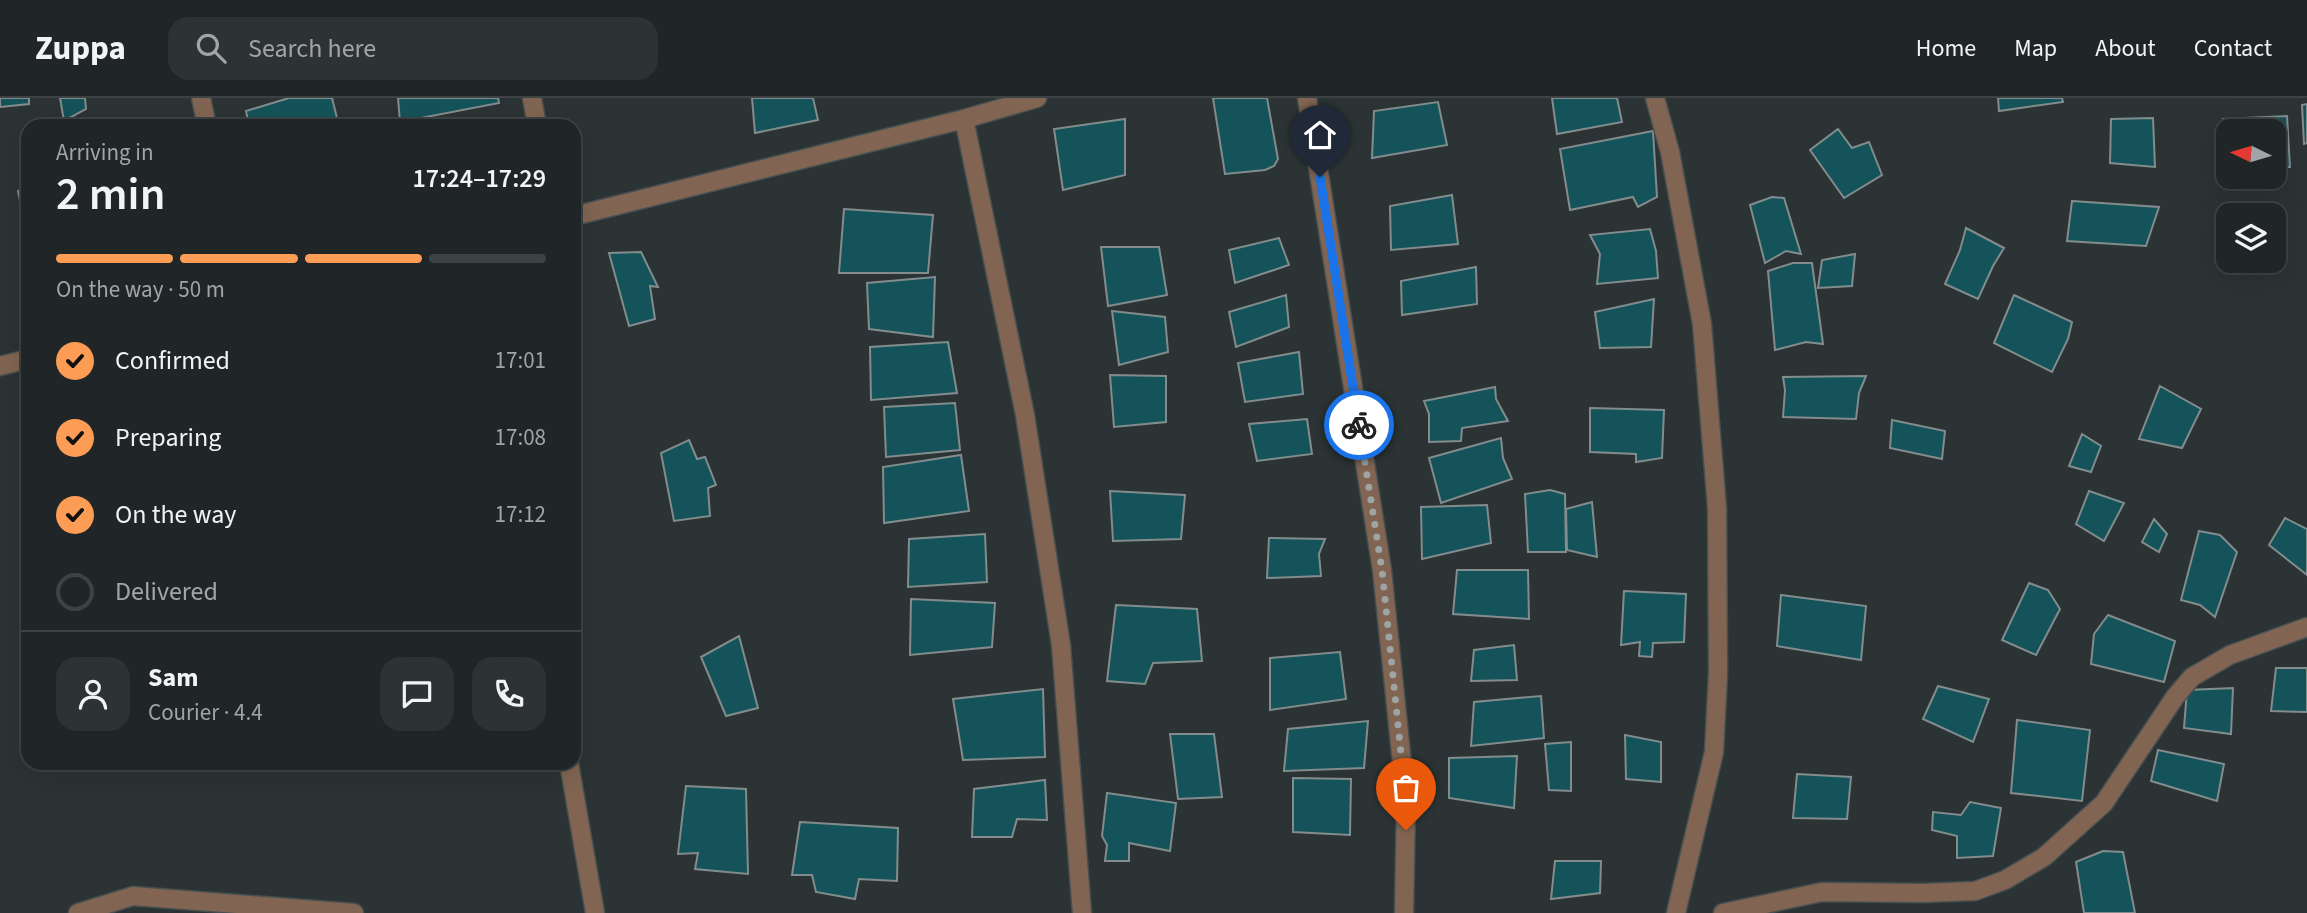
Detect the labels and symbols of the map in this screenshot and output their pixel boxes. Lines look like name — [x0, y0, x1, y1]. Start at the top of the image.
pin — [1290, 105, 1350, 177]
north arrow — [2216, 119, 2286, 189]
courier — [1324, 390, 1394, 460]
pin — [1376, 758, 1436, 830]

